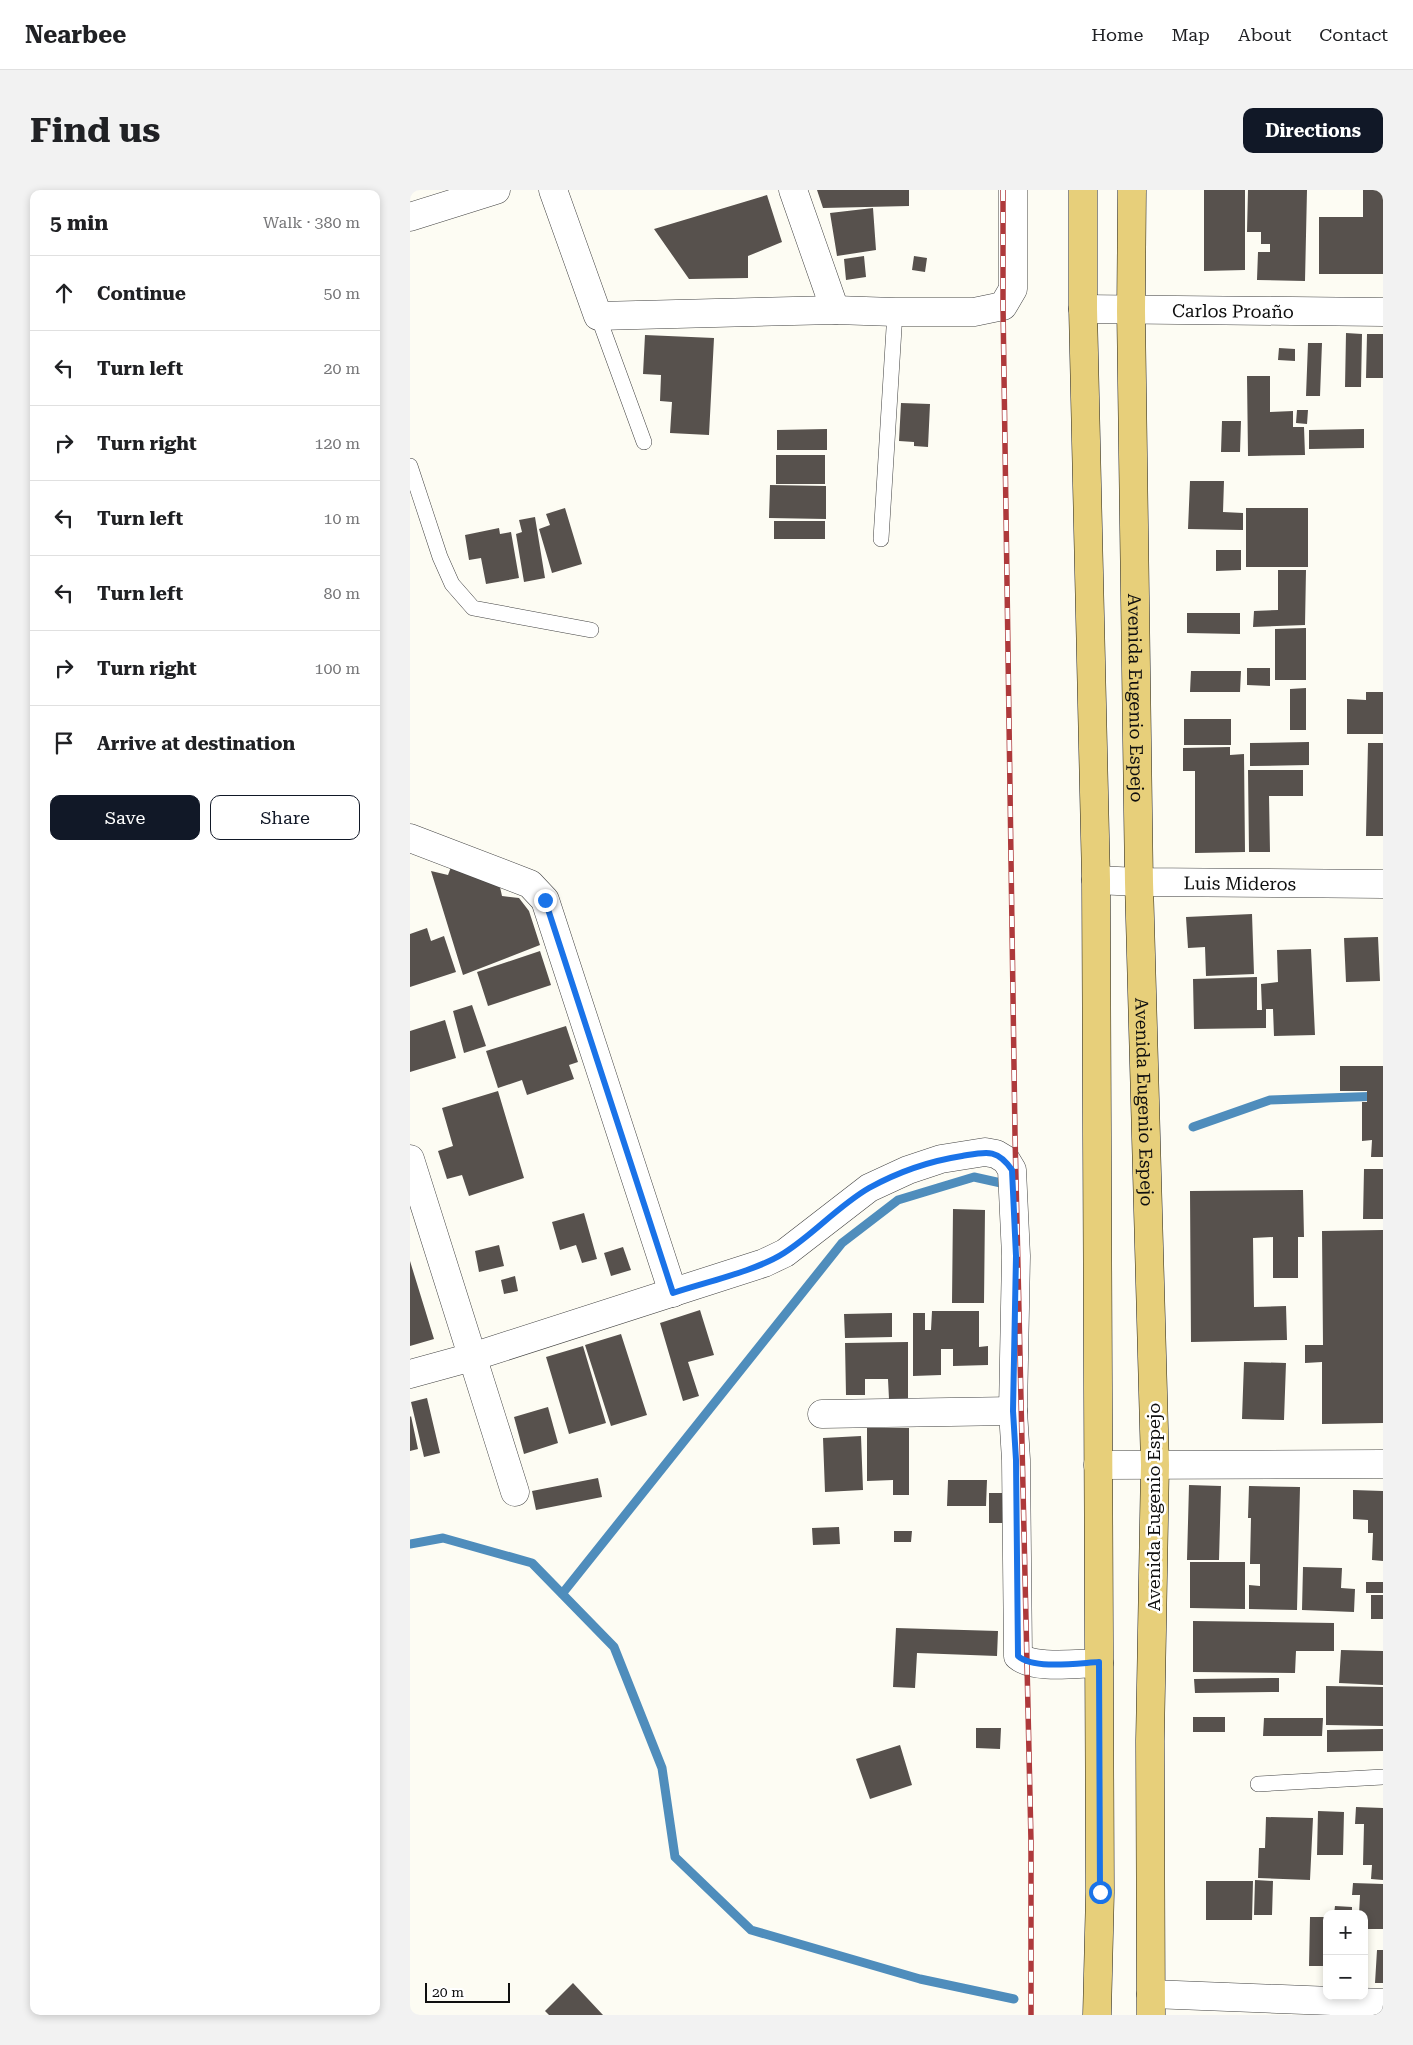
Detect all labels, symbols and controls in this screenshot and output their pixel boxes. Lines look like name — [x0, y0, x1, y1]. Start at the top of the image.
text: Nearbee — [25, 21, 126, 49]
text: Home — [1091, 24, 1143, 45]
text: Map — [1171, 24, 1210, 45]
text: About — [1238, 24, 1291, 45]
text: Contact — [1319, 24, 1388, 45]
button: Directions — [1243, 108, 1383, 153]
text: Find us — [30, 110, 160, 151]
text: 5 min — [50, 211, 108, 235]
text: Walk · 380 m — [263, 213, 360, 232]
icon: ahead — [50, 279, 78, 307]
text: Continue — [97, 282, 186, 305]
text: 50 m — [323, 284, 360, 303]
street label: Carlos Proaño — [1172, 299, 1294, 322]
icon: left — [50, 354, 78, 382]
text: Turn left — [97, 357, 183, 380]
text: 20 m — [323, 359, 360, 378]
icon: right — [50, 429, 78, 457]
text: Turn right — [97, 432, 197, 455]
text: 120 m — [314, 434, 360, 453]
icon: left — [50, 504, 78, 532]
text: Turn left — [97, 507, 183, 530]
text: 10 m — [323, 509, 360, 528]
icon: left — [50, 579, 78, 607]
text: Turn left — [97, 582, 183, 605]
text: 80 m — [323, 584, 360, 603]
street label: Avenida Eugenio Espejo — [1124, 593, 1148, 803]
icon: right — [50, 654, 78, 682]
text: Turn right — [97, 657, 197, 680]
text: 100 m — [314, 659, 360, 678]
icon: arrive — [50, 729, 78, 757]
text: Arrive at destination — [97, 732, 295, 755]
button: Save — [50, 795, 200, 840]
button: Share — [210, 795, 360, 840]
street label: Luis Mideros — [1184, 872, 1296, 894]
route end — [534, 889, 557, 912]
street label: Avenida Eugenio Espejo — [1132, 997, 1158, 1207]
street label: Avenida Eugenio Espejo — [1143, 1403, 1164, 1611]
route start — [1089, 1881, 1112, 1904]
map controls — [1323, 1910, 1368, 2000]
button: + — [1323, 1910, 1368, 1955]
button: − — [1323, 1955, 1368, 2000]
scale bar — [425, 1980, 510, 2003]
text: 20 m — [432, 1984, 464, 2000]

